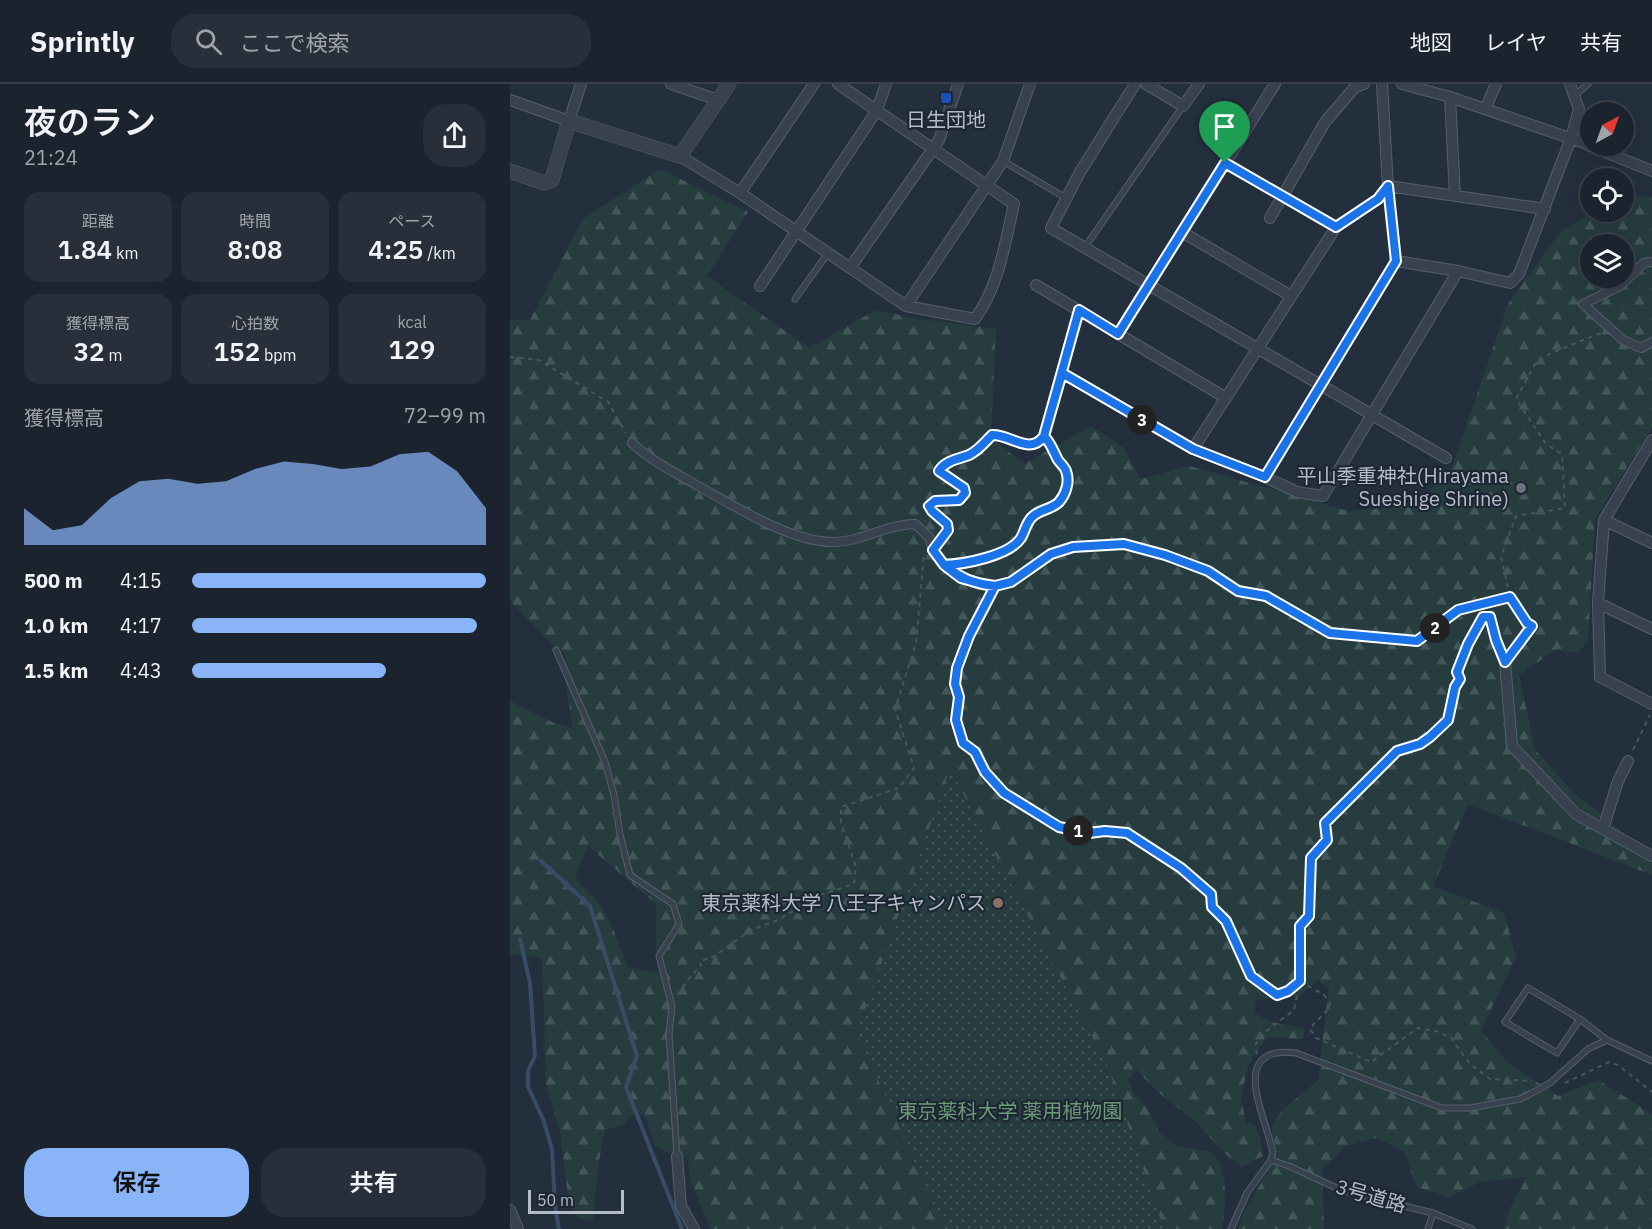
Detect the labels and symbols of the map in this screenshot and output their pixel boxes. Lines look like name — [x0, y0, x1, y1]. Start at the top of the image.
marker: 日生団地 — [939, 91, 953, 105]
pin — [1199, 101, 1250, 163]
north arrow — [1580, 102, 1634, 156]
place label: 日生団地 — [906, 106, 986, 133]
pin: 3 — [1127, 405, 1157, 435]
place label: 平山季重神社(Hirayama Sueshige Shrine) — [1297, 462, 1509, 512]
marker: 平山季重神社(Hirayama Sueshige Shrine) — [1514, 481, 1528, 495]
pin: 2 — [1420, 613, 1450, 643]
pin: 1 — [1063, 816, 1093, 846]
place label: 東京薬科大学 八王子キャンパス — [701, 889, 986, 916]
marker: 東京薬科大学 八王子キャンパス — [991, 896, 1005, 910]
park label: 東京薬科大学 薬用植物園 — [898, 1097, 1122, 1124]
street label: 3号道路 — [1333, 1173, 1409, 1218]
scale bar — [528, 1187, 624, 1214]

